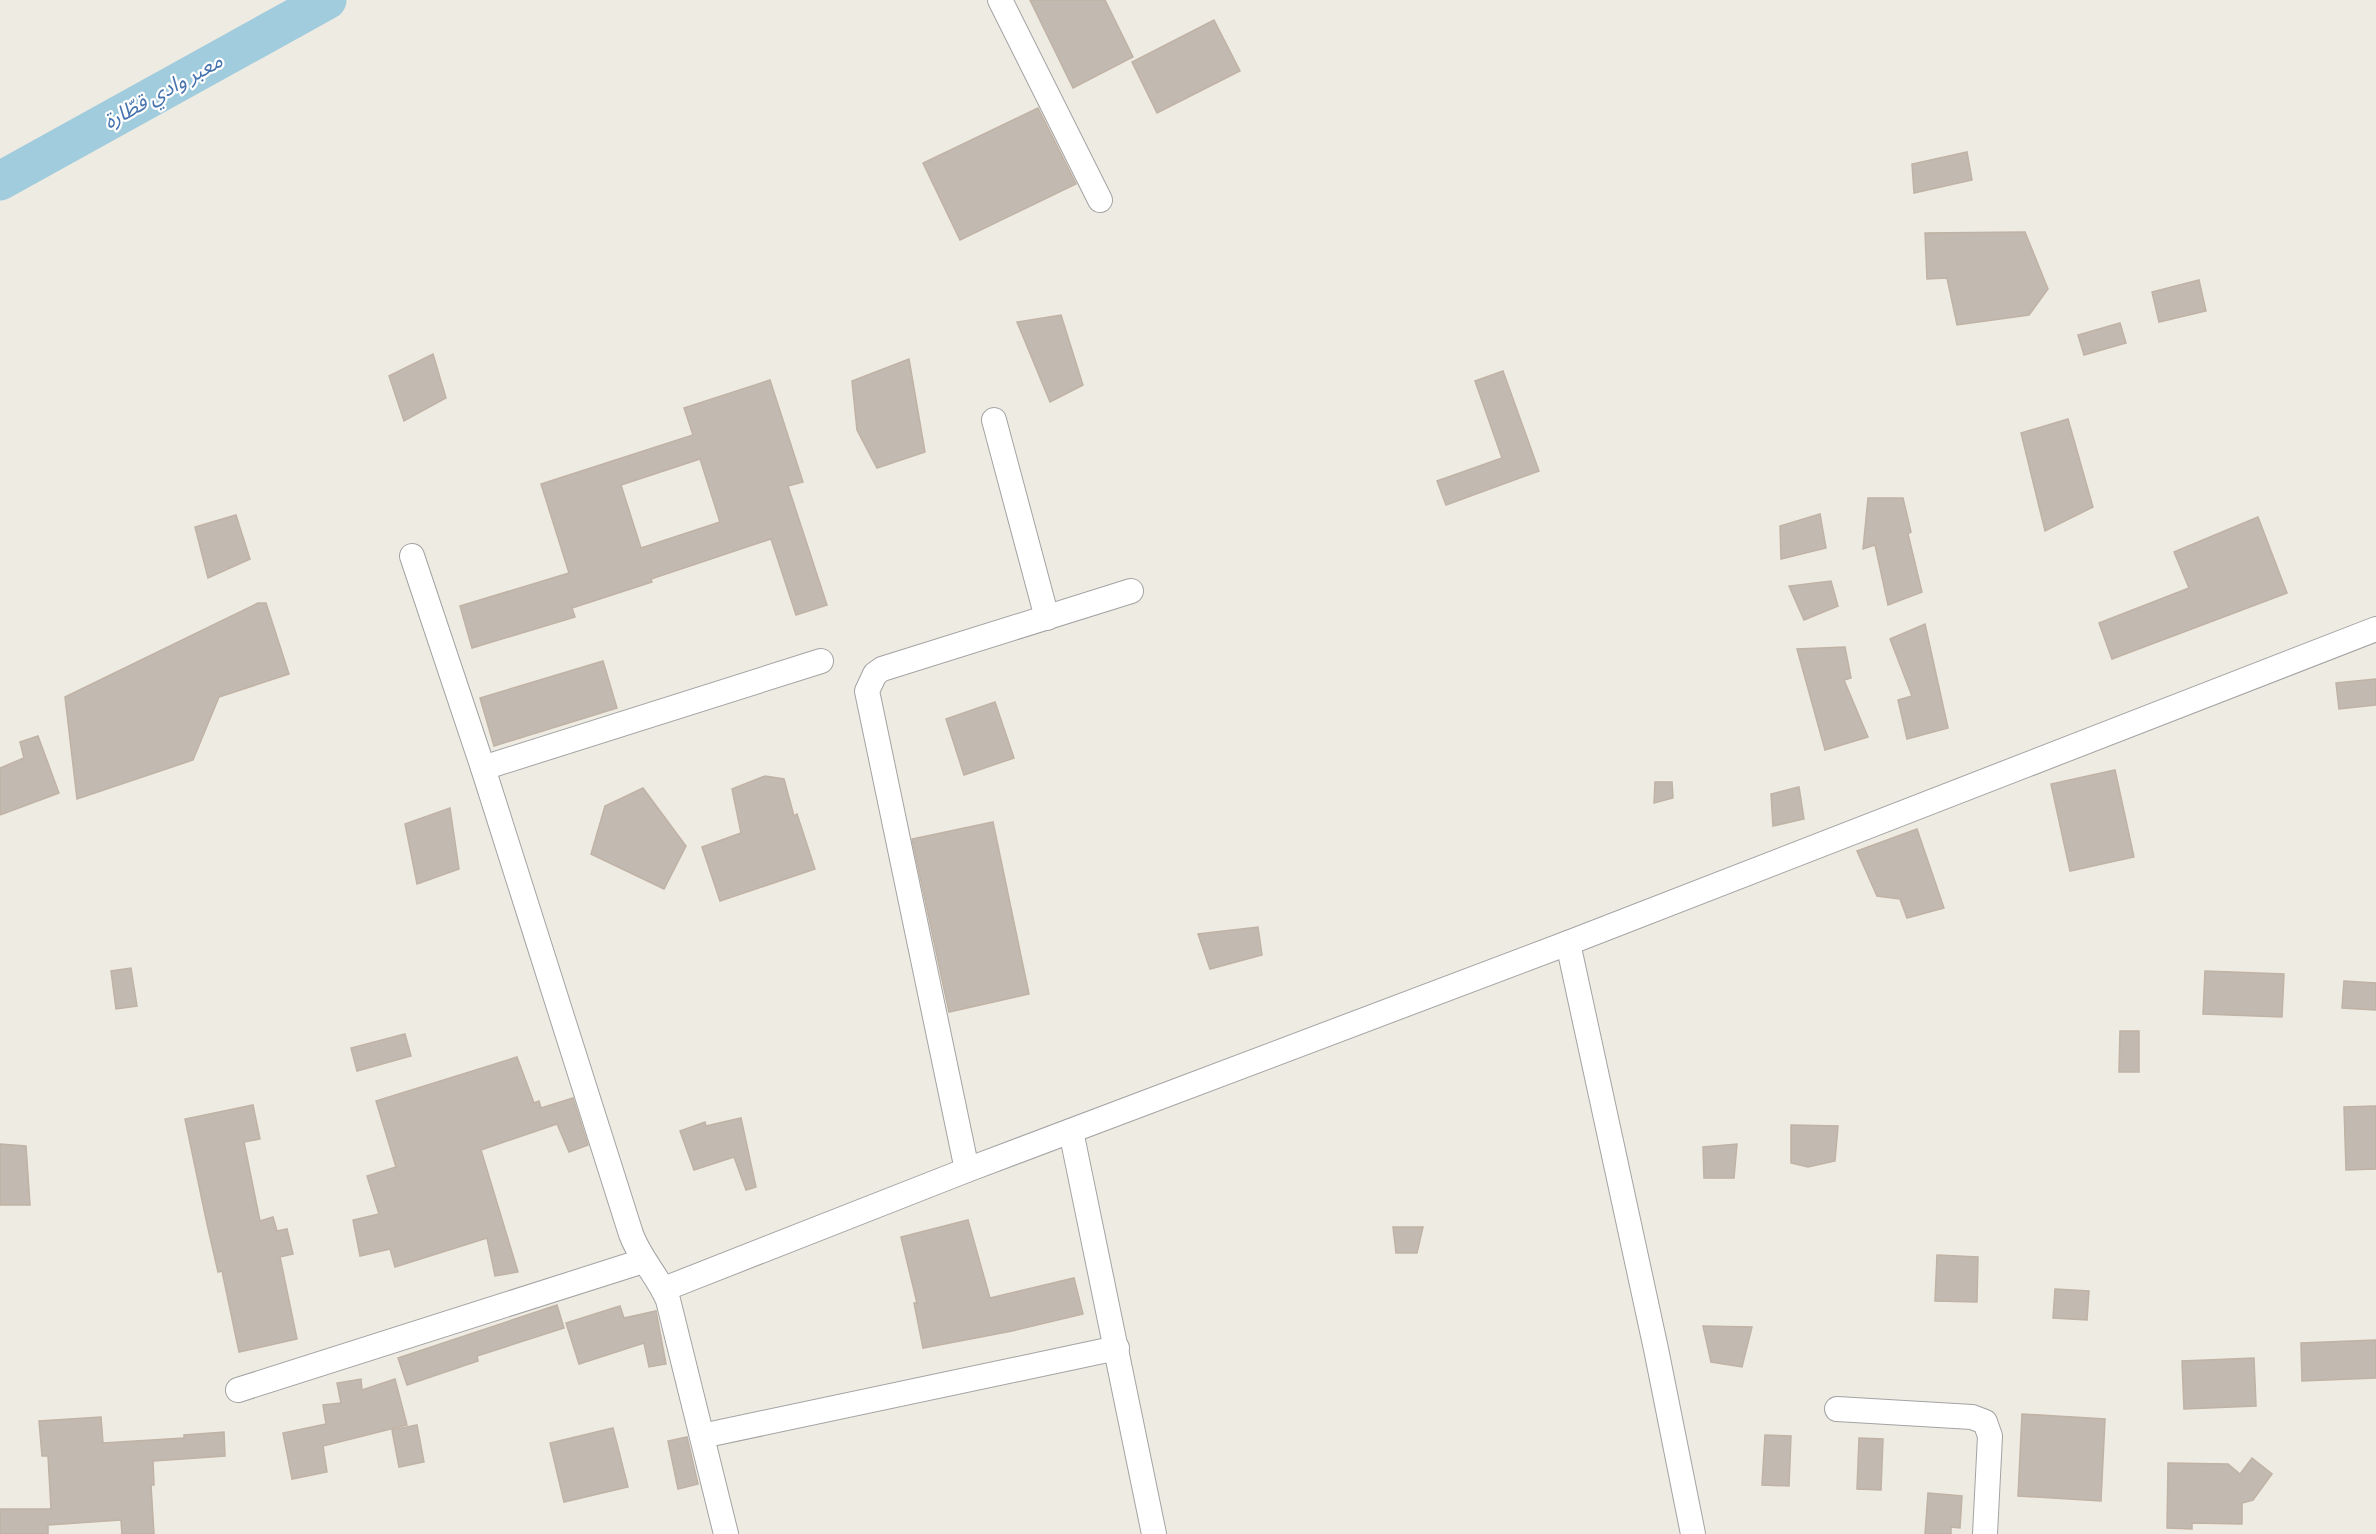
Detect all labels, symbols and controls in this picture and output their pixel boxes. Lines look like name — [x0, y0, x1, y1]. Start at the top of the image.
water label: معبر وادي قطّارة — [98, 46, 228, 137]

